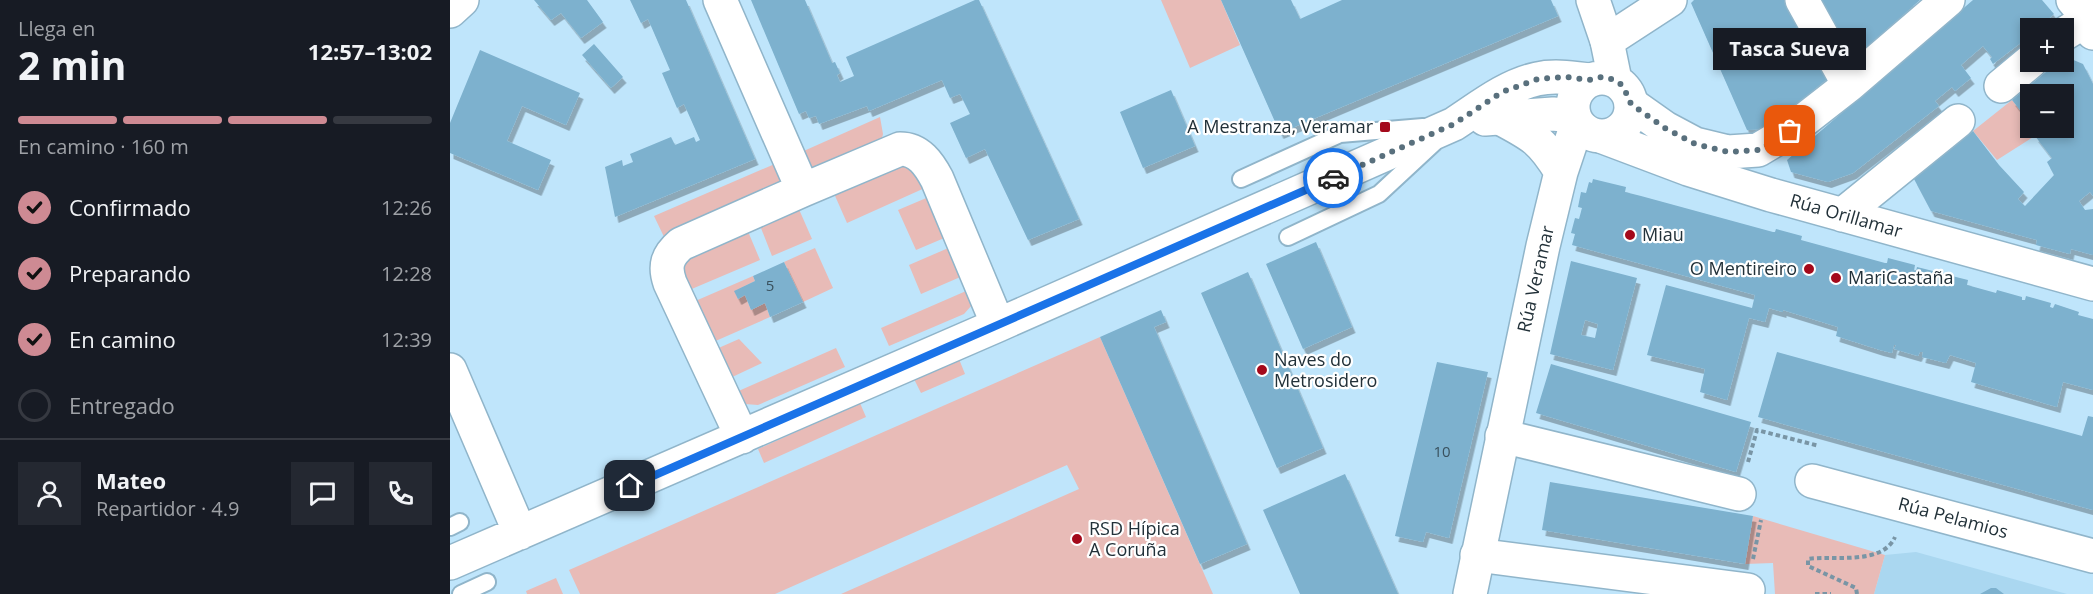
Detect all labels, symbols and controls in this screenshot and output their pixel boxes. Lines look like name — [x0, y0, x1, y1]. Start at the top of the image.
text: Llega en — [18, 15, 95, 42]
map controls — [2020, 18, 2074, 138]
button: + — [2020, 18, 2074, 72]
callout: Tasca Sueva — [1714, 29, 1866, 71]
text: Tasca Sueva — [1729, 35, 1850, 62]
text: 12:57–13:02 — [308, 36, 432, 66]
text: 2 min — [18, 38, 126, 91]
button: − — [2020, 84, 2074, 138]
pin — [1764, 105, 1815, 156]
place label: A Mestranza, Veramar — [1187, 114, 1374, 138]
icon: bag — [1773, 114, 1806, 147]
marker: A Mestranza, Veramar — [1378, 120, 1392, 134]
text: En camino · 160 m — [18, 133, 189, 160]
courier — [1303, 148, 1363, 208]
icon: car — [1317, 162, 1350, 195]
street label: Rúa Orillamar — [1787, 188, 1906, 243]
icon: check — [18, 191, 51, 224]
text: Confirmado — [69, 192, 191, 222]
text: 12:26 — [381, 194, 432, 221]
street label: Rúa Veramar — [1511, 222, 1559, 335]
place label: Miau — [1642, 222, 1684, 246]
marker: Miau — [1623, 228, 1637, 242]
place label: O Mentireiro — [1690, 256, 1797, 280]
icon: check — [18, 257, 51, 290]
text: Preparando — [69, 258, 191, 288]
text: 12:28 — [381, 260, 432, 287]
marker: O Mentireiro — [1802, 262, 1816, 276]
place label: MariCastaña — [1848, 265, 1953, 289]
marker: MariCastaña — [1829, 271, 1843, 285]
house number: 5 — [766, 275, 774, 295]
icon: check — [18, 323, 51, 356]
text: En camino — [69, 324, 176, 354]
text: 12:39 — [381, 326, 432, 353]
place label: Naves do Metrosidero — [1274, 347, 1377, 392]
marker: Naves do Metrosidero — [1255, 363, 1269, 377]
text: Entregado — [69, 390, 175, 420]
house number: 10 — [1433, 441, 1451, 461]
pin — [604, 460, 655, 511]
button: person — [18, 462, 81, 525]
button: chat — [291, 462, 354, 525]
button: phone — [369, 462, 432, 525]
text: Mateo — [96, 465, 166, 495]
icon: home — [613, 469, 646, 502]
street label: Rúa Pelamios — [1896, 491, 2011, 543]
text: Repartidor · 4.9 — [96, 495, 240, 522]
place label: RSD Hípica A Coruña — [1089, 516, 1180, 561]
marker: RSD Hípica A Coruña — [1070, 532, 1084, 546]

